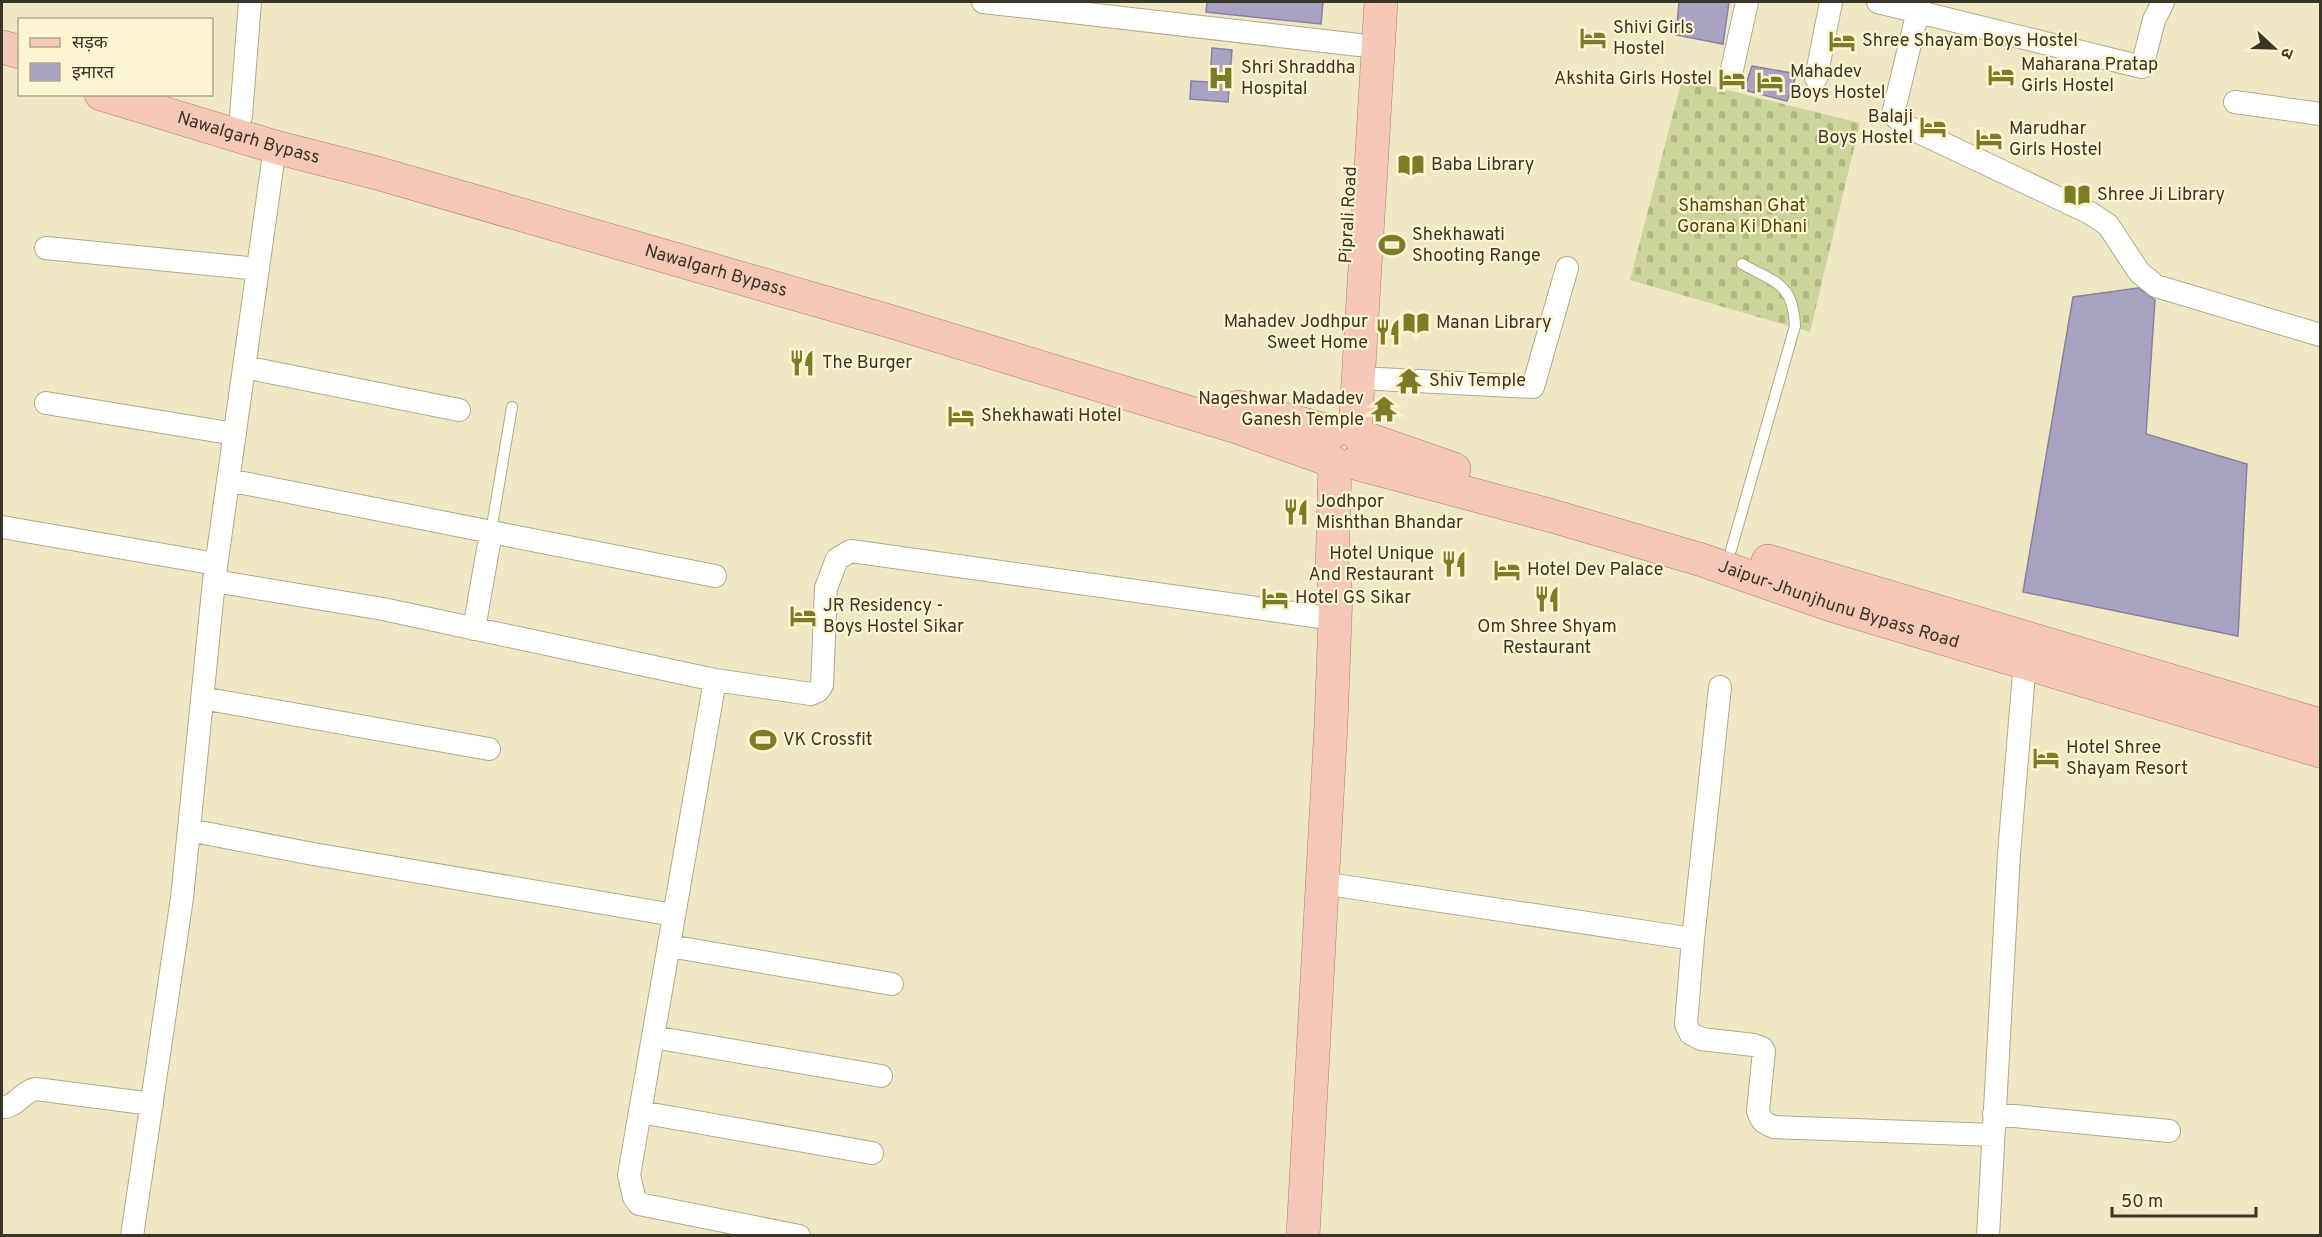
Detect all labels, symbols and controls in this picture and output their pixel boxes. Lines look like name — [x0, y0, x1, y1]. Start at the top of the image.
place label: Shivi Girls Hostel — [1613, 17, 1694, 61]
legend — [18, 18, 213, 96]
north arrow — [2244, 18, 2304, 78]
hotel icon: Shivi Girls Hostel — [1578, 23, 1608, 53]
hotel icon: Shree Shayam Boys Hostel — [1827, 26, 1857, 56]
place label: Shree Shayam Boys Hostel — [1862, 30, 2078, 53]
text: सड़क — [72, 32, 109, 55]
text: उ — [2275, 45, 2297, 62]
place label: Maharana Pratap Girls Hostel — [2021, 54, 2158, 98]
place label: Shri Shraddha Hospital — [1241, 57, 1355, 101]
hotel icon: Maharana Pratap Girls Hostel — [1986, 60, 2016, 90]
place label: Mahadev Boys Hostel — [1790, 61, 1886, 105]
text: इमारत — [72, 62, 115, 85]
hospital icon: Shri Shraddha Hospital — [1206, 63, 1236, 93]
hotel icon: Akshita Girls Hostel — [1717, 64, 1747, 94]
hotel icon: Mahadev Boys Hostel — [1755, 67, 1785, 97]
place label: Akshita Girls Hostel — [1554, 68, 1712, 91]
street label: Nawalgarh Bypass — [174, 106, 322, 169]
place label: Balaji Boys Hostel — [1817, 106, 1913, 150]
hotel icon: Balaji Boys Hostel — [1918, 112, 1948, 142]
place label: Marudhar Girls Hostel — [2009, 118, 2102, 162]
hotel icon: Marudhar Girls Hostel — [1974, 124, 2004, 154]
library icon: Baba Library — [1396, 150, 1426, 180]
place label: Baba Library — [1431, 154, 1534, 177]
street label: Piprali Road — [1335, 166, 1363, 264]
library icon: Shree Ji Library — [2062, 180, 2092, 210]
place label: Shree Ji Library — [2097, 184, 2225, 207]
park label: Shamshan Ghat Gorana Ki Dhani — [1677, 195, 1807, 239]
place label: Shekhawati Shooting Range — [1412, 224, 1541, 268]
sports icon: Shekhawati Shooting Range — [1377, 230, 1407, 260]
street label: Nawalgarh Bypass — [642, 239, 790, 303]
library icon: Manan Library — [1401, 308, 1431, 338]
place label: Mahadev Jodhpur Sweet Home — [1224, 311, 1368, 355]
place label: Manan Library — [1436, 312, 1552, 335]
restaurant icon: Mahadev Jodhpur Sweet Home — [1373, 317, 1403, 347]
restaurant icon: The Burger — [787, 348, 817, 378]
place label: The Burger — [822, 352, 912, 375]
temple icon: Shiv Temple — [1394, 366, 1424, 396]
place label: Shiv Temple — [1429, 370, 1526, 393]
place label: Nageshwar Madadev Ganesh Temple — [1198, 388, 1364, 432]
temple icon: Nageshwar Madadev Ganesh Temple — [1369, 394, 1399, 424]
hotel icon: Shekhawati Hotel — [946, 401, 976, 431]
place label: Shekhawati Hotel — [981, 405, 1122, 428]
place label: Jodhpor Mishthan Bhandar — [1316, 491, 1463, 535]
restaurant icon: Jodhpor Mishthan Bhandar — [1281, 497, 1311, 527]
place label: Hotel Unique And Restaurant — [1308, 543, 1434, 587]
restaurant icon: Hotel Unique And Restaurant — [1439, 549, 1469, 579]
hotel icon: Hotel Dev Palace — [1492, 555, 1522, 585]
street label: Jaipur-Jhunjhunu Bypass Road — [1715, 555, 1962, 654]
place label: Hotel Dev Palace — [1527, 559, 1663, 582]
hotel icon: Hotel GS Sikar — [1260, 583, 1290, 613]
restaurant icon: Om Shree Shyam Restaurant — [1532, 584, 1562, 614]
place label: Hotel GS Sikar — [1295, 587, 1411, 610]
place label: JR Residency - Boys Hostel Sikar — [823, 595, 964, 639]
hotel icon: JR Residency - Boys Hostel Sikar — [788, 601, 818, 631]
place label: Om Shree Shyam Restaurant — [1477, 616, 1617, 660]
sports icon: VK Crossfit — [748, 725, 778, 755]
place label: VK Crossfit — [783, 729, 873, 752]
place label: Hotel Shree Shayam Resort — [2066, 737, 2188, 781]
hotel icon: Hotel Shree Shayam Resort — [2031, 743, 2061, 773]
scale bar — [2112, 1180, 2256, 1218]
text: 50 m — [2121, 1191, 2163, 1214]

